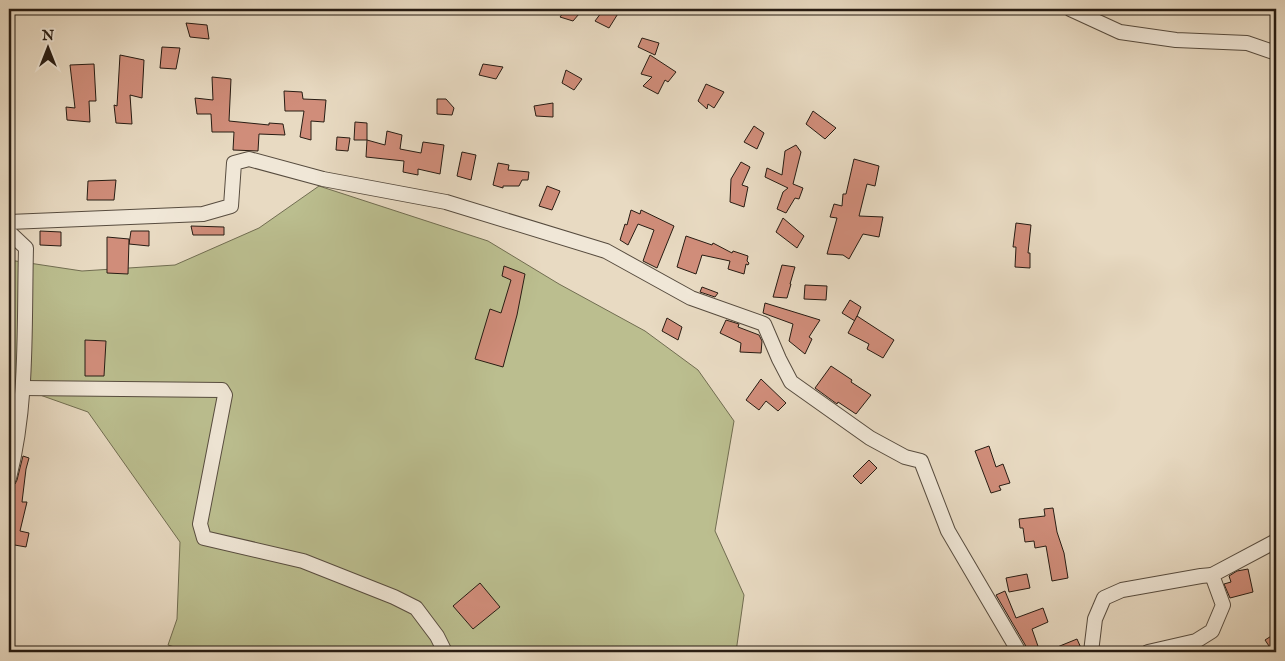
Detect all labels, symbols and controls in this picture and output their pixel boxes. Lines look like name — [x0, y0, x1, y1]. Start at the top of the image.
north arrow — [22, 22, 72, 72]
text: N — [41, 27, 54, 45]

